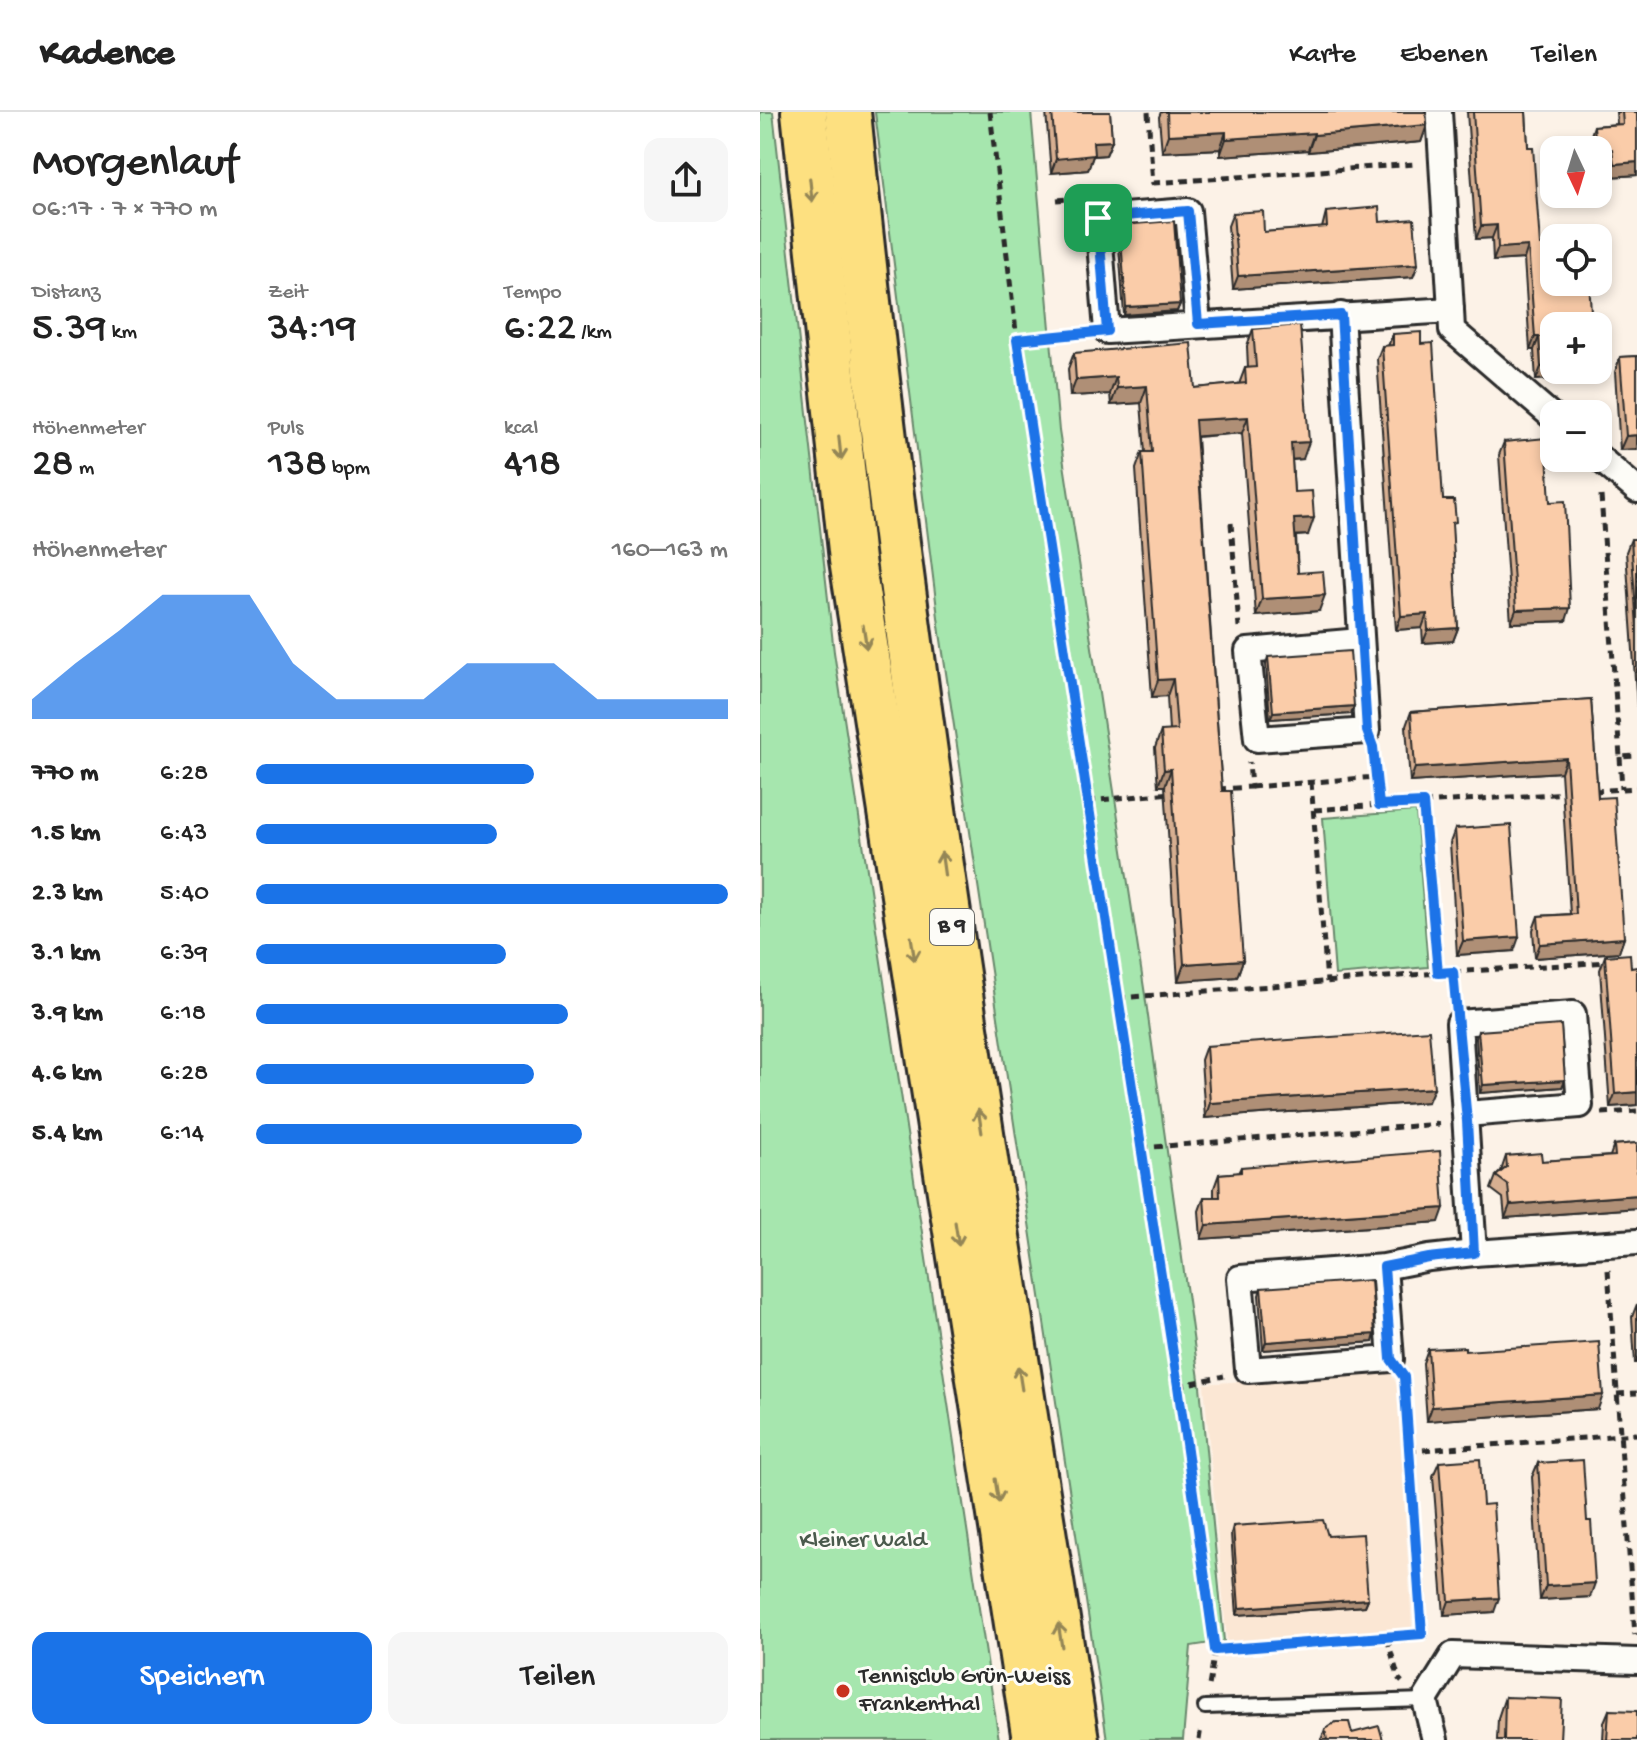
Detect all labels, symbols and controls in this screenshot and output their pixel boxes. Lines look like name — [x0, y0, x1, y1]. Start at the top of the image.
text: Kadence — [40, 33, 174, 77]
text: Karte — [1289, 39, 1356, 72]
text: Ebenen — [1400, 39, 1488, 72]
text: Teilen — [1532, 39, 1597, 72]
north arrow — [1540, 136, 1612, 208]
map controls — [1540, 136, 1612, 472]
button: share — [644, 138, 728, 222]
text: Morgenlauf — [32, 139, 238, 191]
one-way arrow — [804, 176, 819, 203]
pin — [1064, 184, 1132, 252]
text: 06:17 · 7 × 770 m — [32, 195, 217, 226]
icon: arrive — [1076, 196, 1120, 240]
button: locate — [1540, 224, 1612, 296]
text: Distanz — [32, 280, 101, 306]
text: Zeit — [268, 280, 307, 306]
text: Tempo — [504, 280, 562, 306]
text: 5.39 — [32, 306, 106, 353]
text: 34:19 — [268, 306, 356, 353]
text: 6:22 — [504, 306, 576, 353]
button: + — [1540, 312, 1612, 384]
text: km — [106, 320, 137, 346]
text: /km — [576, 320, 612, 346]
button: − — [1540, 400, 1612, 472]
text: Höhenmeter — [32, 416, 145, 442]
text: Puls — [268, 416, 303, 442]
text: kcal — [504, 416, 538, 442]
one-way arrow — [833, 435, 848, 460]
text: 28 — [32, 442, 74, 489]
text: 138 — [268, 442, 327, 489]
text: 418 — [504, 442, 561, 489]
text: m — [74, 456, 94, 482]
text: bpm — [327, 456, 370, 482]
text: Höhenmeter — [32, 536, 165, 567]
text: 160–163 m — [612, 536, 728, 567]
one-way arrow — [858, 624, 873, 649]
text: 770 m — [32, 759, 98, 790]
text: 6:28 — [160, 759, 208, 790]
text: 1.5 km — [32, 819, 101, 850]
text: 6:43 — [160, 819, 207, 850]
one-way arrow — [935, 852, 950, 877]
text: 2.3 km — [32, 879, 103, 910]
text: 5:40 — [160, 879, 209, 910]
road number: B 9 — [930, 909, 974, 945]
one-way arrow — [907, 936, 922, 961]
text: 3.1 km — [32, 939, 100, 970]
text: 6:39 — [160, 939, 208, 970]
text: 3.9 km — [32, 999, 103, 1030]
text: 6:18 — [160, 999, 206, 1030]
text: 4.6 km — [32, 1059, 102, 1090]
text: 6:28 — [160, 1059, 208, 1090]
one-way arrow — [972, 1109, 987, 1135]
text: 5.4 km — [32, 1119, 102, 1150]
text: 6:14 — [160, 1119, 204, 1150]
one-way arrow — [951, 1221, 966, 1246]
one-way arrow — [1011, 1366, 1026, 1392]
one-way arrow — [990, 1478, 1005, 1503]
park label: Kleiner Wald — [799, 1527, 929, 1556]
one-way arrow — [1052, 1623, 1067, 1648]
button: Speichern — [32, 1632, 372, 1724]
button: Teilen — [388, 1632, 728, 1724]
place label: Tennisclub Grün-Weiss Frankenthal — [857, 1663, 1071, 1720]
marker: Tennisclub Grün-Weiss Frankenthal — [834, 1682, 852, 1700]

